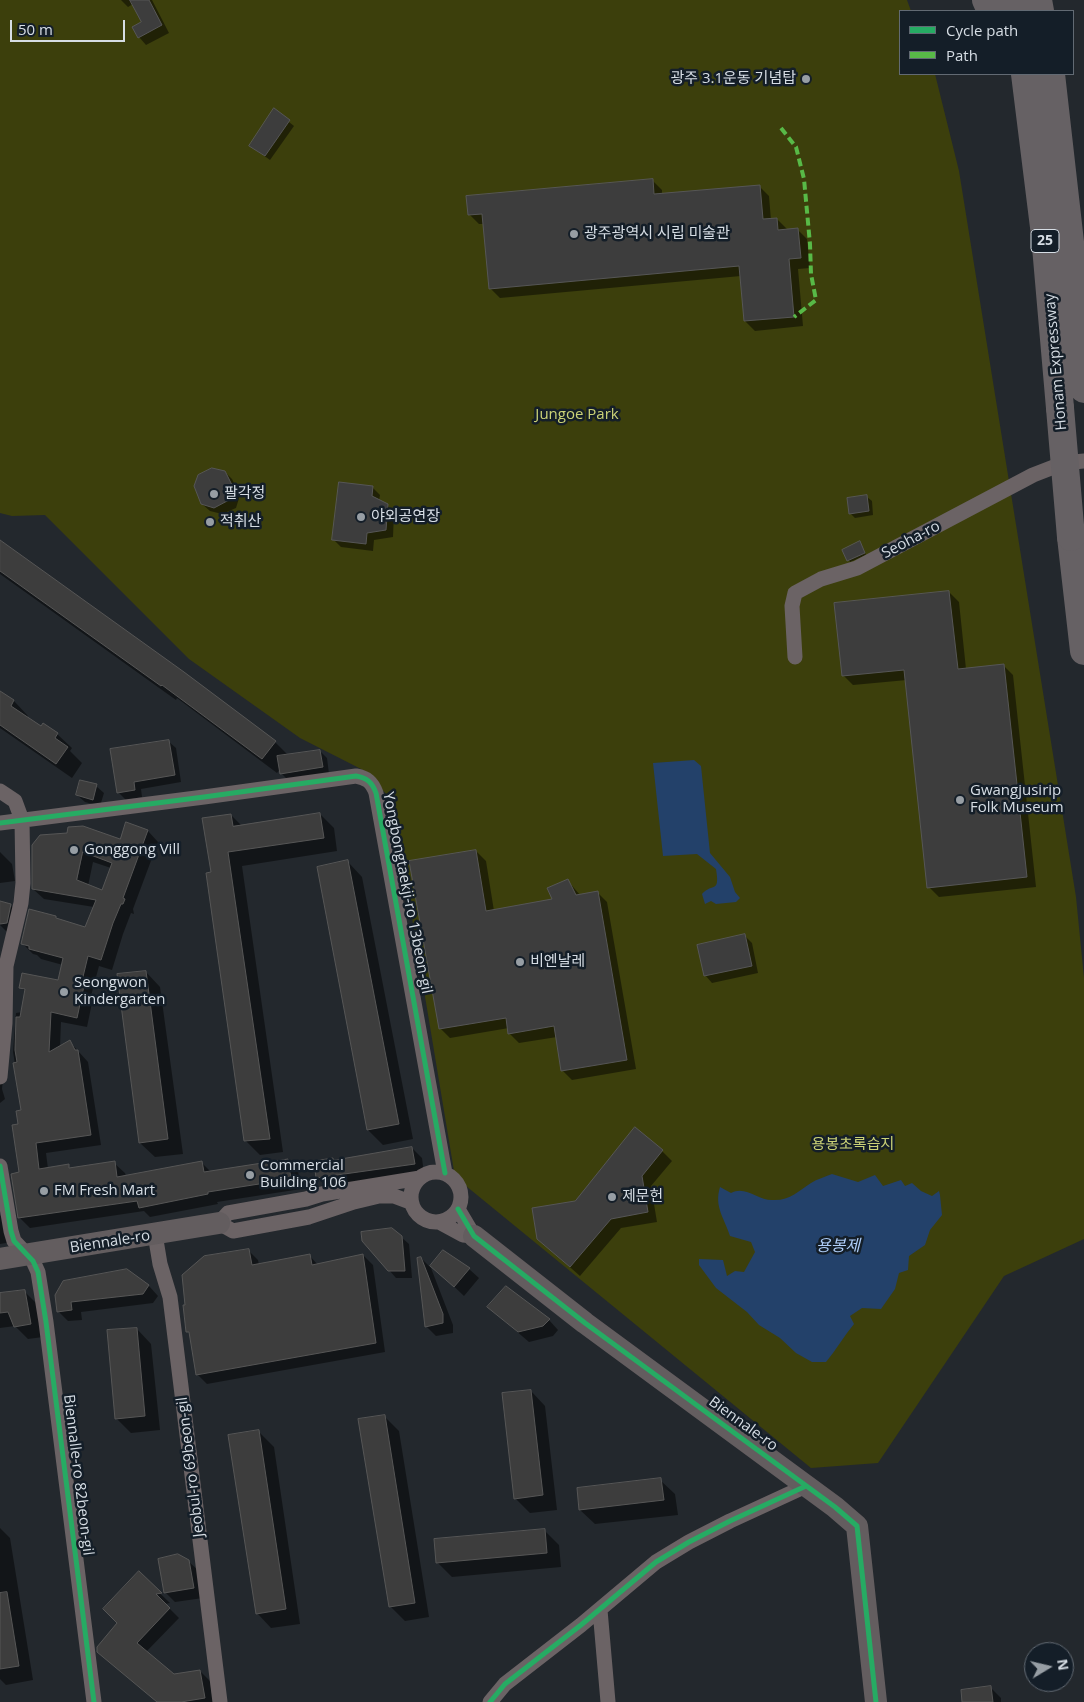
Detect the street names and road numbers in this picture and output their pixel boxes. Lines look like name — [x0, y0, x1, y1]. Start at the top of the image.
road number: 25 — [1031, 230, 1059, 252]
street label: Honam Expressway — [1041, 293, 1071, 431]
street label: Seoha-ro — [879, 517, 943, 563]
street label: Yongbongtaekji-ro 13beon-gil — [379, 791, 435, 995]
street label: Biennale-ro — [69, 1227, 151, 1257]
street label: Biennalle-ro 82beon-gil — [59, 1393, 97, 1557]
street label: Biennale-ro — [705, 1393, 781, 1455]
street label: Jeobul-ro 69beon-gil — [173, 1396, 209, 1538]

